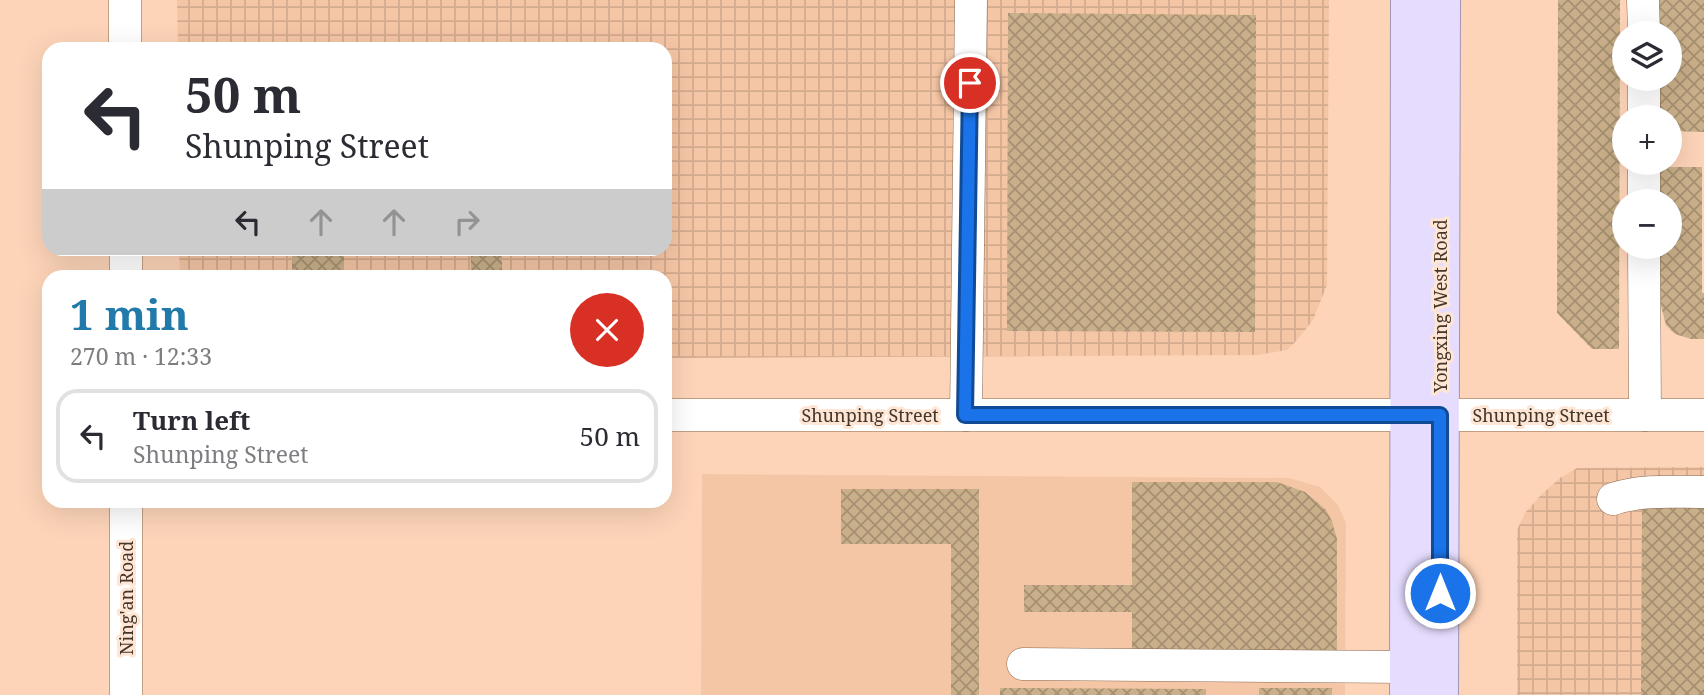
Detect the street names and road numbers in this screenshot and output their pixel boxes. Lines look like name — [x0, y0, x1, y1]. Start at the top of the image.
street label: Yongxing West Road — [1428, 219, 1452, 394]
street label: Shunping Street — [801, 403, 939, 427]
street label: Shunping Street — [1472, 403, 1610, 427]
street label: Ning'an Road — [114, 541, 138, 655]

